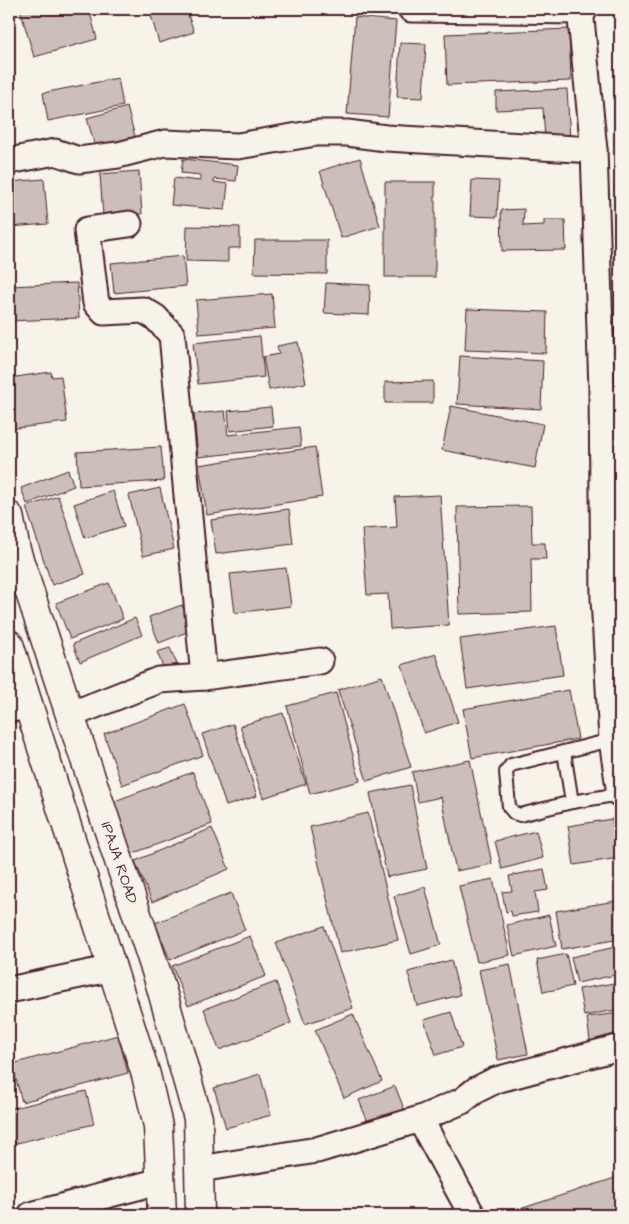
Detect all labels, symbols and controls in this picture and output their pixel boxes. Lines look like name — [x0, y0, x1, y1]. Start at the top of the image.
street label: IPAJA ROAD — [96, 819, 143, 907]

